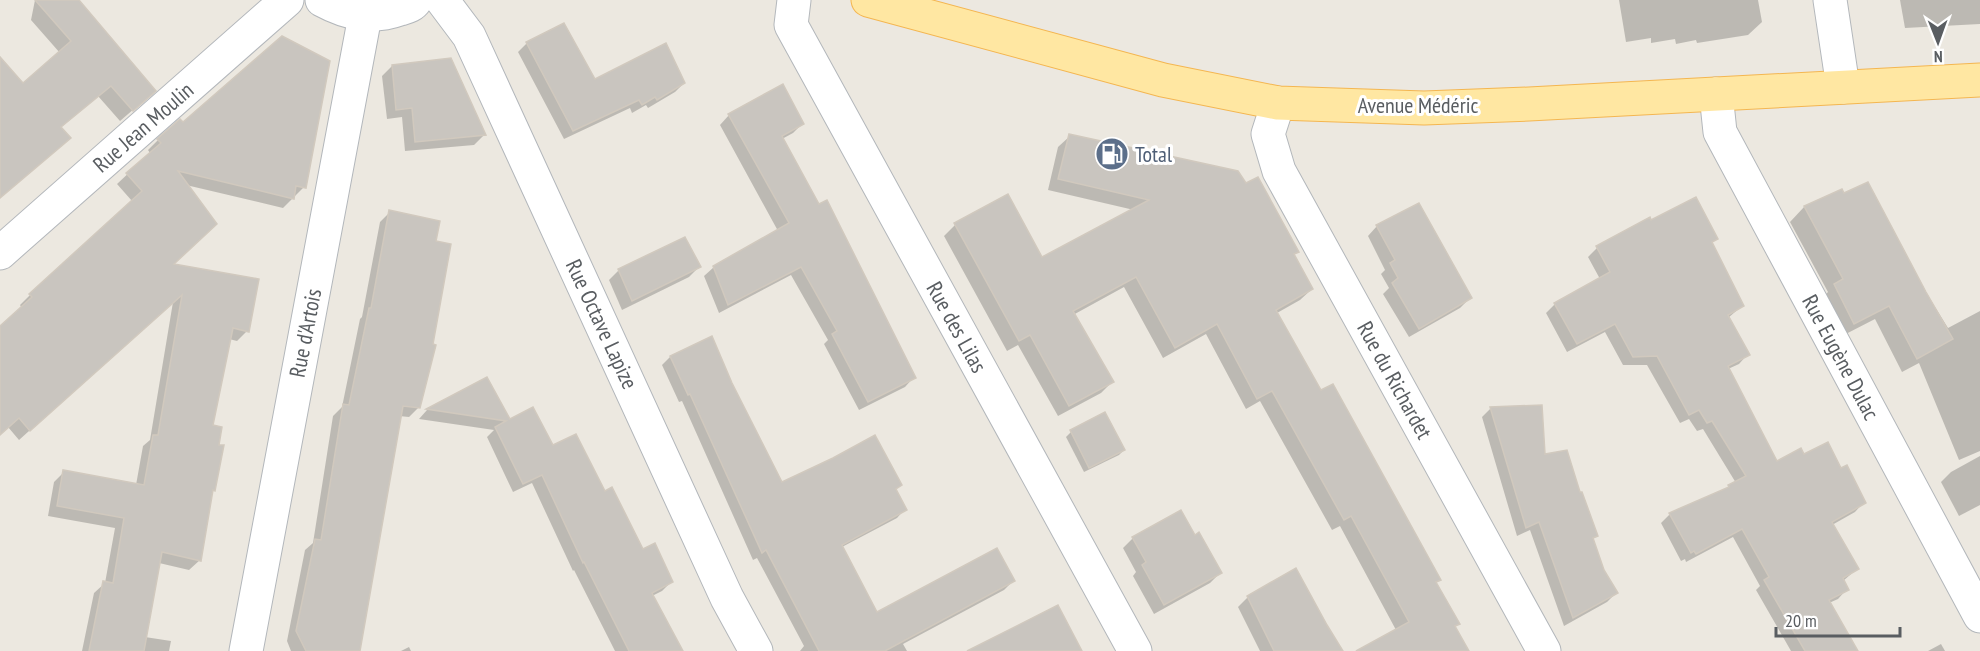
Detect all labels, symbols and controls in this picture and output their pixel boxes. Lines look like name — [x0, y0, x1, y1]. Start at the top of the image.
north arrow — [1908, 12, 1968, 72]
text: N — [1934, 47, 1943, 67]
street label: Rue Jean Moulin — [87, 76, 199, 178]
street label: Avenue Médéric — [1358, 91, 1478, 119]
fuel station icon: Total — [1094, 136, 1130, 172]
place label: Total — [1135, 140, 1173, 168]
street label: Rue Octave Lapize — [560, 255, 644, 393]
street label: Rue des Lilas — [921, 277, 993, 377]
street label: Rue d'Artois — [283, 286, 327, 380]
street label: Rue Eugène Dulac — [1796, 290, 1886, 425]
street label: Rue du Richardet — [1351, 316, 1439, 444]
scale bar — [1776, 600, 1900, 638]
text: 20 m — [1785, 609, 1817, 632]

